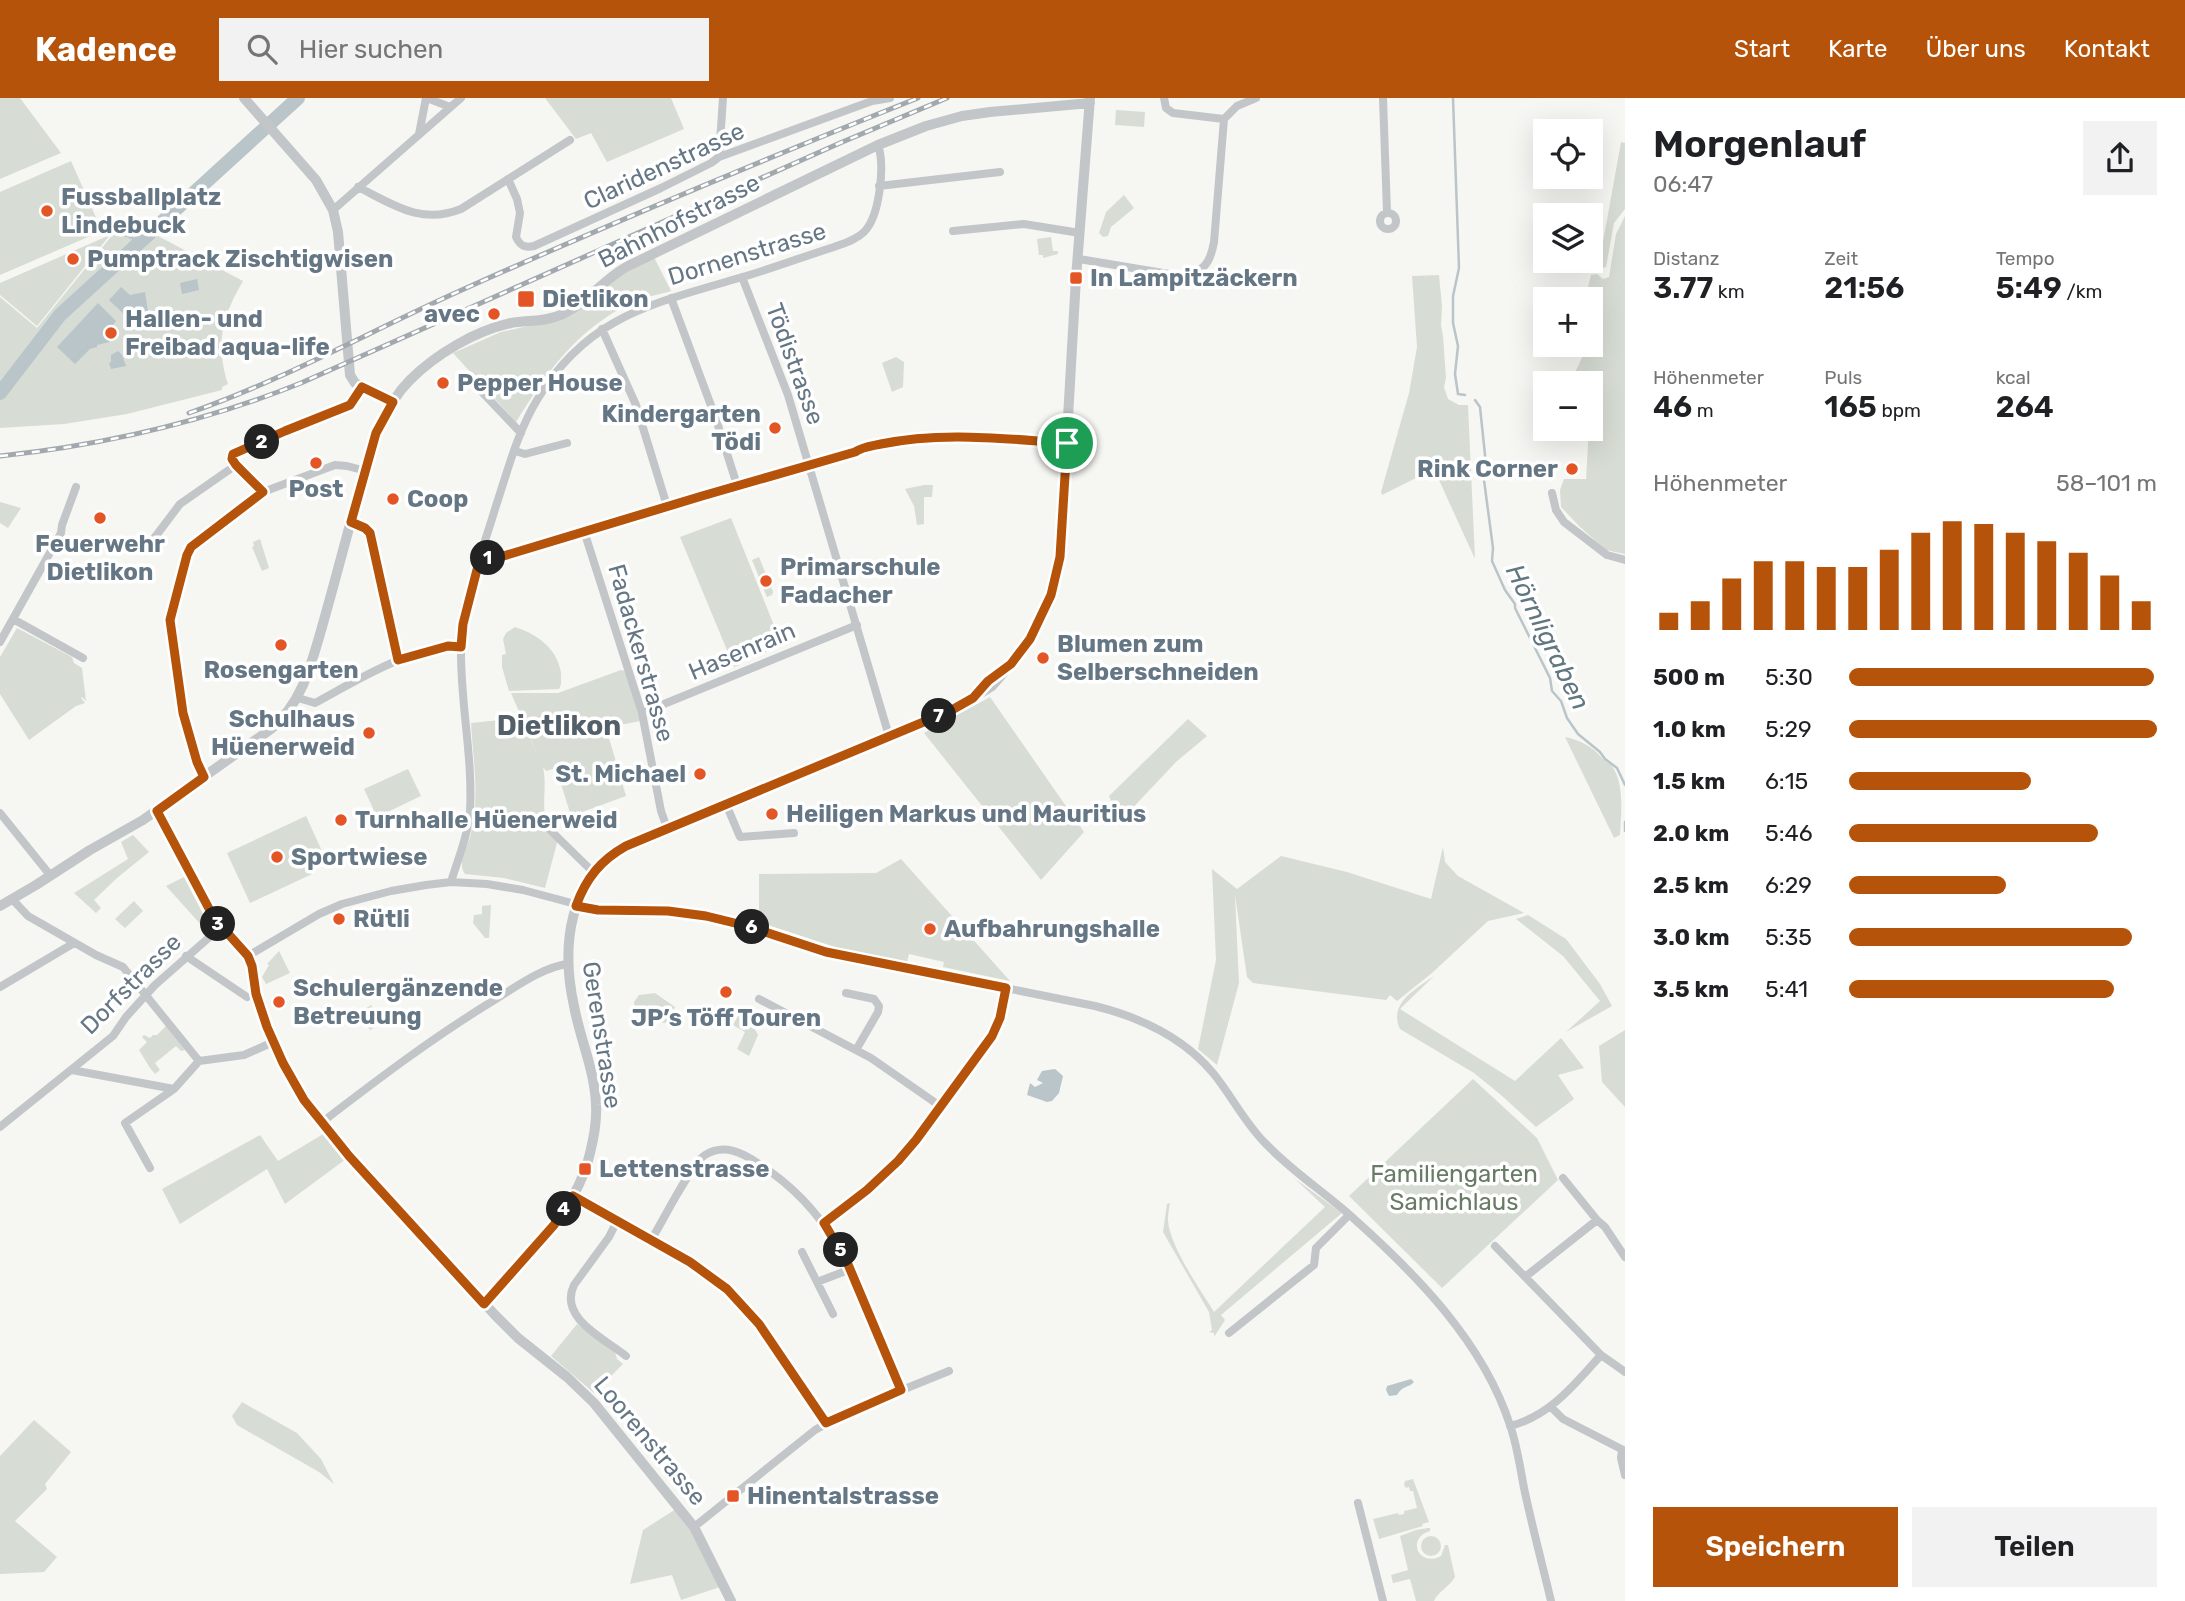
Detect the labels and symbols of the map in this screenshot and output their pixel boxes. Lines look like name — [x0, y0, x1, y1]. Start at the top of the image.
street label: Claridenstrasse — [579, 117, 749, 215]
street label: Bahnhofstrasse — [594, 168, 764, 274]
place label: Fussballplatz Lindebuck — [61, 183, 221, 239]
marker: Fussballplatz Lindebuck — [39, 203, 55, 219]
street label: Dornenstrasse — [665, 217, 829, 291]
place label: Pumptrack Zischtigwisen — [87, 245, 394, 273]
marker: Pumptrack Zischtigwisen — [65, 251, 81, 267]
place label: In Lampitzäckern — [1090, 264, 1298, 292]
marker: In Lampitzäckern — [1068, 270, 1084, 286]
place label: Dietlikon — [542, 285, 649, 313]
marker: Dietlikon — [516, 289, 536, 309]
street label: Tödistrasse — [760, 299, 830, 429]
place label: avec — [424, 300, 480, 328]
place label: Hallen- und Freibad aqua-life — [125, 305, 330, 361]
marker: avec — [486, 306, 502, 322]
marker: Hallen- und Freibad aqua-life — [103, 325, 119, 341]
place label: Pepper House — [457, 369, 623, 397]
marker: Pepper House — [435, 375, 451, 391]
place label: Kindergarten Tödi — [601, 400, 761, 456]
pin — [1037, 413, 1097, 473]
marker: Kindergarten Tödi — [767, 420, 783, 436]
pin: 2 — [244, 424, 280, 460]
marker: Post — [308, 455, 324, 471]
place label: Rink Corner — [1417, 455, 1558, 483]
marker: Rink Corner — [1564, 461, 1580, 477]
place label: Post — [288, 475, 344, 503]
place label: Coop — [407, 485, 468, 513]
marker: Coop — [385, 491, 401, 507]
marker: Feuerwehr Dietlikon — [92, 510, 108, 526]
place label: Feuerwehr Dietlikon — [35, 530, 165, 586]
pin: 1 — [470, 540, 505, 575]
place label: Primarschule Fadacher — [780, 553, 941, 609]
water label: Hörnligraben — [1499, 559, 1596, 715]
street label: Fadackerstrasse — [602, 561, 680, 745]
marker: Primarschule Fadacher — [758, 573, 774, 589]
street label: Hasenrain — [684, 616, 800, 686]
place label: Blumen zum Selberschneiden — [1057, 630, 1259, 686]
marker: Rosengarten — [273, 637, 289, 653]
marker: Blumen zum Selberschneiden — [1035, 650, 1051, 666]
place label: Rosengarten — [203, 656, 359, 684]
pin: 7 — [922, 698, 956, 734]
place label: Schulhaus Hüenerweid — [211, 705, 355, 761]
district label: Dietlikon — [497, 709, 621, 742]
marker: Schulhaus Hüenerweid — [361, 725, 377, 741]
place label: St. Michael — [555, 760, 686, 788]
marker: St. Michael — [692, 766, 708, 782]
place label: Heiligen Markus und Mauritius — [786, 800, 1146, 828]
place label: Turnhalle Hüenerweid — [355, 806, 618, 834]
marker: Heiligen Markus und Mauritius — [764, 806, 780, 822]
marker: Turnhalle Hüenerweid — [333, 812, 349, 828]
place label: Sportwiese — [291, 843, 428, 871]
marker: Sportwiese — [269, 849, 285, 865]
place label: Rütli — [353, 905, 410, 933]
pin: 3 — [200, 906, 235, 942]
pin: 6 — [734, 910, 770, 944]
marker: Rütli — [331, 911, 347, 927]
place label: Aufbahrungshalle — [944, 915, 1160, 943]
marker: Aufbahrungshalle — [922, 921, 938, 937]
street label: Dorfstrasse — [75, 928, 187, 1040]
street label: Gerenstrasse — [577, 960, 627, 1110]
place label: Schulergänzende Betreuung — [293, 974, 503, 1030]
marker: JP’s Töff Touren — [718, 984, 734, 1000]
marker: Schulergänzende Betreuung — [271, 994, 287, 1010]
place label: JP’s Töff Touren — [631, 1004, 821, 1032]
place label: Lettenstrasse — [599, 1155, 770, 1183]
park label: Familiengarten Samichlaus — [1370, 1160, 1538, 1216]
marker: Lettenstrasse — [577, 1161, 593, 1177]
pin: 4 — [546, 1192, 582, 1226]
pin: 5 — [824, 1232, 858, 1268]
street label: Loorenstrasse — [588, 1371, 712, 1511]
place label: Hinentalstrasse — [747, 1482, 939, 1510]
marker: Hinentalstrasse — [725, 1488, 741, 1504]

